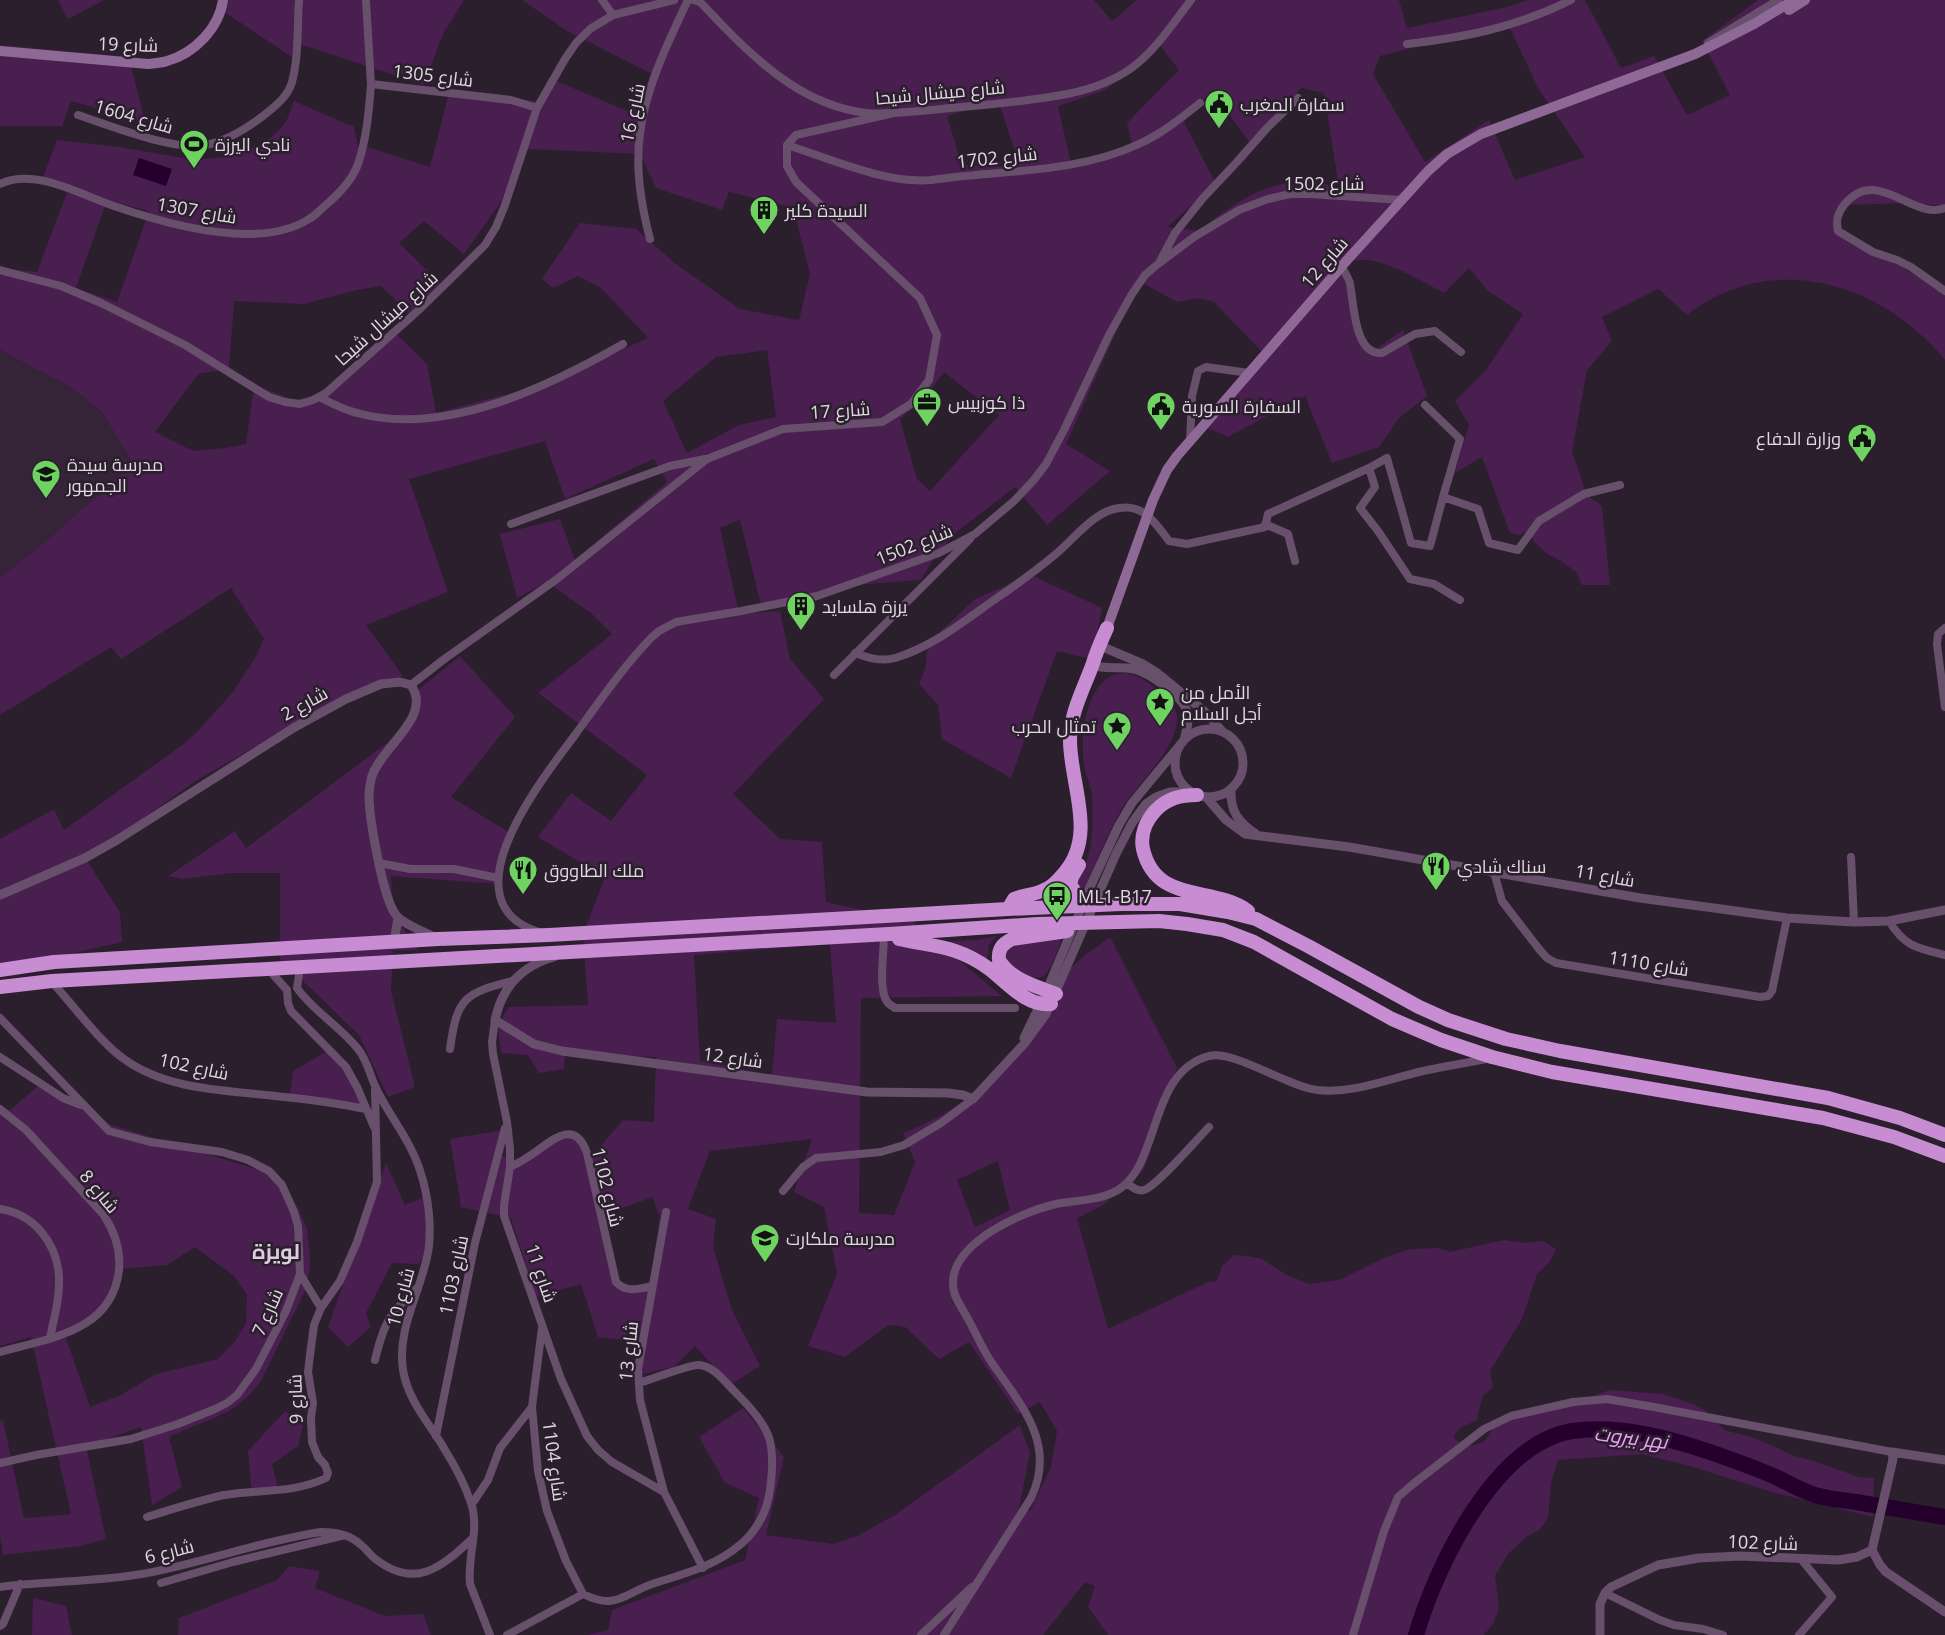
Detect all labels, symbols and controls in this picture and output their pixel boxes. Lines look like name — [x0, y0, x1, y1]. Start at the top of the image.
street label: شارع 19 — [97, 31, 158, 58]
street label: شارع 1305 — [391, 58, 475, 93]
street label: شارع ميشال شيحا — [874, 74, 1006, 111]
street label: شارع 16 — [614, 81, 651, 145]
public building icon: سفارة المغرب — [1203, 88, 1235, 130]
place label: سفارة المغرب — [1240, 92, 1345, 116]
street label: شارع 1604 — [92, 93, 176, 140]
sports icon: نادي اليرزة — [178, 128, 210, 170]
place label: نادي اليرزة — [215, 132, 290, 159]
street label: شارع 1702 — [956, 141, 1038, 174]
street label: شارع 1502 — [1284, 171, 1364, 196]
street label: شارع 1307 — [155, 191, 239, 230]
building icon: السيدة كلير — [748, 194, 780, 236]
place label: السيدة كلير — [784, 198, 868, 222]
street label: شارع 12 — [1295, 231, 1354, 293]
street label: شارع ميشال شيحا — [330, 266, 443, 371]
office icon: ذا كوزبيس — [911, 386, 943, 428]
place label: ذا كوزبيس — [948, 390, 1025, 414]
public building icon: السفارة السورية — [1145, 390, 1177, 432]
place label: السفارة السورية — [1182, 394, 1301, 418]
street label: شارع 17 — [809, 396, 871, 425]
public building icon: وزارة الدفاع — [1846, 422, 1878, 464]
place label: وزارة الدفاع — [1756, 426, 1841, 451]
place label: مدرسة سيدة الجمهور — [66, 452, 163, 497]
school or university icon: مدرسة سيدة الجمهور — [30, 458, 62, 500]
street label: شارع 1502 — [872, 518, 956, 571]
building icon: يرزة هلسايد — [785, 590, 817, 632]
place label: يرزة هلسايد — [822, 594, 907, 618]
street label: شارع 2 — [276, 680, 332, 726]
place label: الأمل من أجل السلام — [1181, 680, 1262, 726]
place icon: الأمل من أجل السلام — [1144, 686, 1176, 728]
place icon: تمثال الحرب — [1101, 710, 1133, 752]
place label: تمثال الحرب — [1012, 714, 1096, 738]
restaurant icon: سناك شادي — [1420, 850, 1452, 892]
restaurant icon: ملك الطاووق — [507, 854, 539, 896]
place label: سناك شادي — [1457, 854, 1546, 881]
place label: ملك الطاووق — [544, 858, 644, 883]
street label: شارع 11 — [1573, 858, 1637, 893]
bus stop icon: ML1-B17 — [1041, 880, 1073, 922]
place label: ML1-B17 — [1078, 884, 1152, 908]
street label: شارع 1110 — [1607, 945, 1691, 982]
street label: شارع 12 — [701, 1041, 764, 1074]
street label: شارع 102 — [157, 1047, 231, 1086]
street label: شارع 1102 — [586, 1145, 629, 1229]
street label: شارع 8 — [74, 1164, 125, 1218]
school or university icon: مدرسة ملكارت — [749, 1222, 781, 1264]
place label: مدرسة ملكارت — [786, 1226, 895, 1250]
street label: شارع 1103 — [433, 1233, 474, 1317]
district label: لويزة — [252, 1237, 300, 1265]
street label: شارع 11 — [520, 1241, 563, 1306]
street label: شارع 10 — [381, 1265, 420, 1329]
street label: شارع 7 — [246, 1284, 289, 1340]
street label: شارع 13 — [613, 1320, 644, 1382]
street label: شارع 9 — [282, 1374, 309, 1424]
street label: شارع 1104 — [537, 1419, 573, 1503]
water label: نهر بيروت — [1593, 1419, 1672, 1455]
street label: شارع 102 — [1727, 1529, 1799, 1556]
street label: شارع 6 — [142, 1533, 196, 1570]

